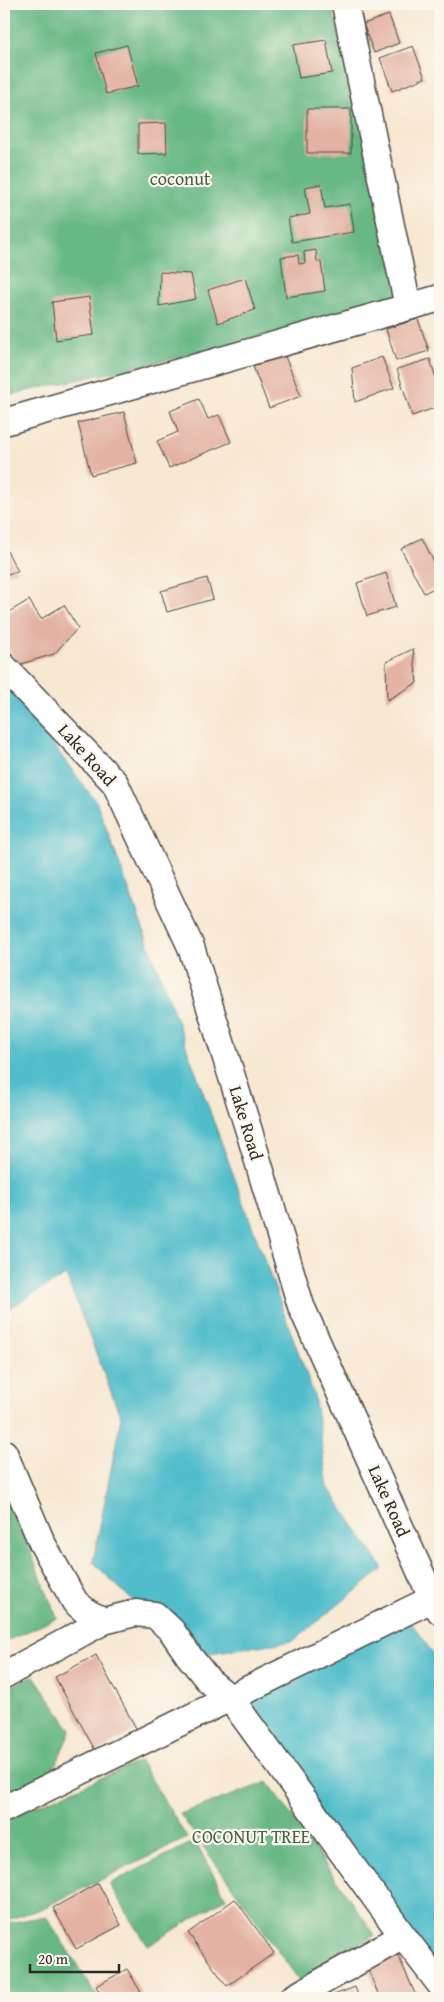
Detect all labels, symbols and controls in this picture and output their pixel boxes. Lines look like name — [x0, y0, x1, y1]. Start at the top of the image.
park label: coconut — [150, 165, 211, 192]
street label: Lake Road — [52, 717, 123, 792]
street label: Lake Road — [222, 1082, 271, 1164]
street label: Lake Road — [362, 1461, 417, 1541]
park label: COCONUT TREE — [192, 1823, 310, 1850]
scale bar — [30, 1942, 119, 1974]
text: 20 m — [38, 1948, 69, 1969]

